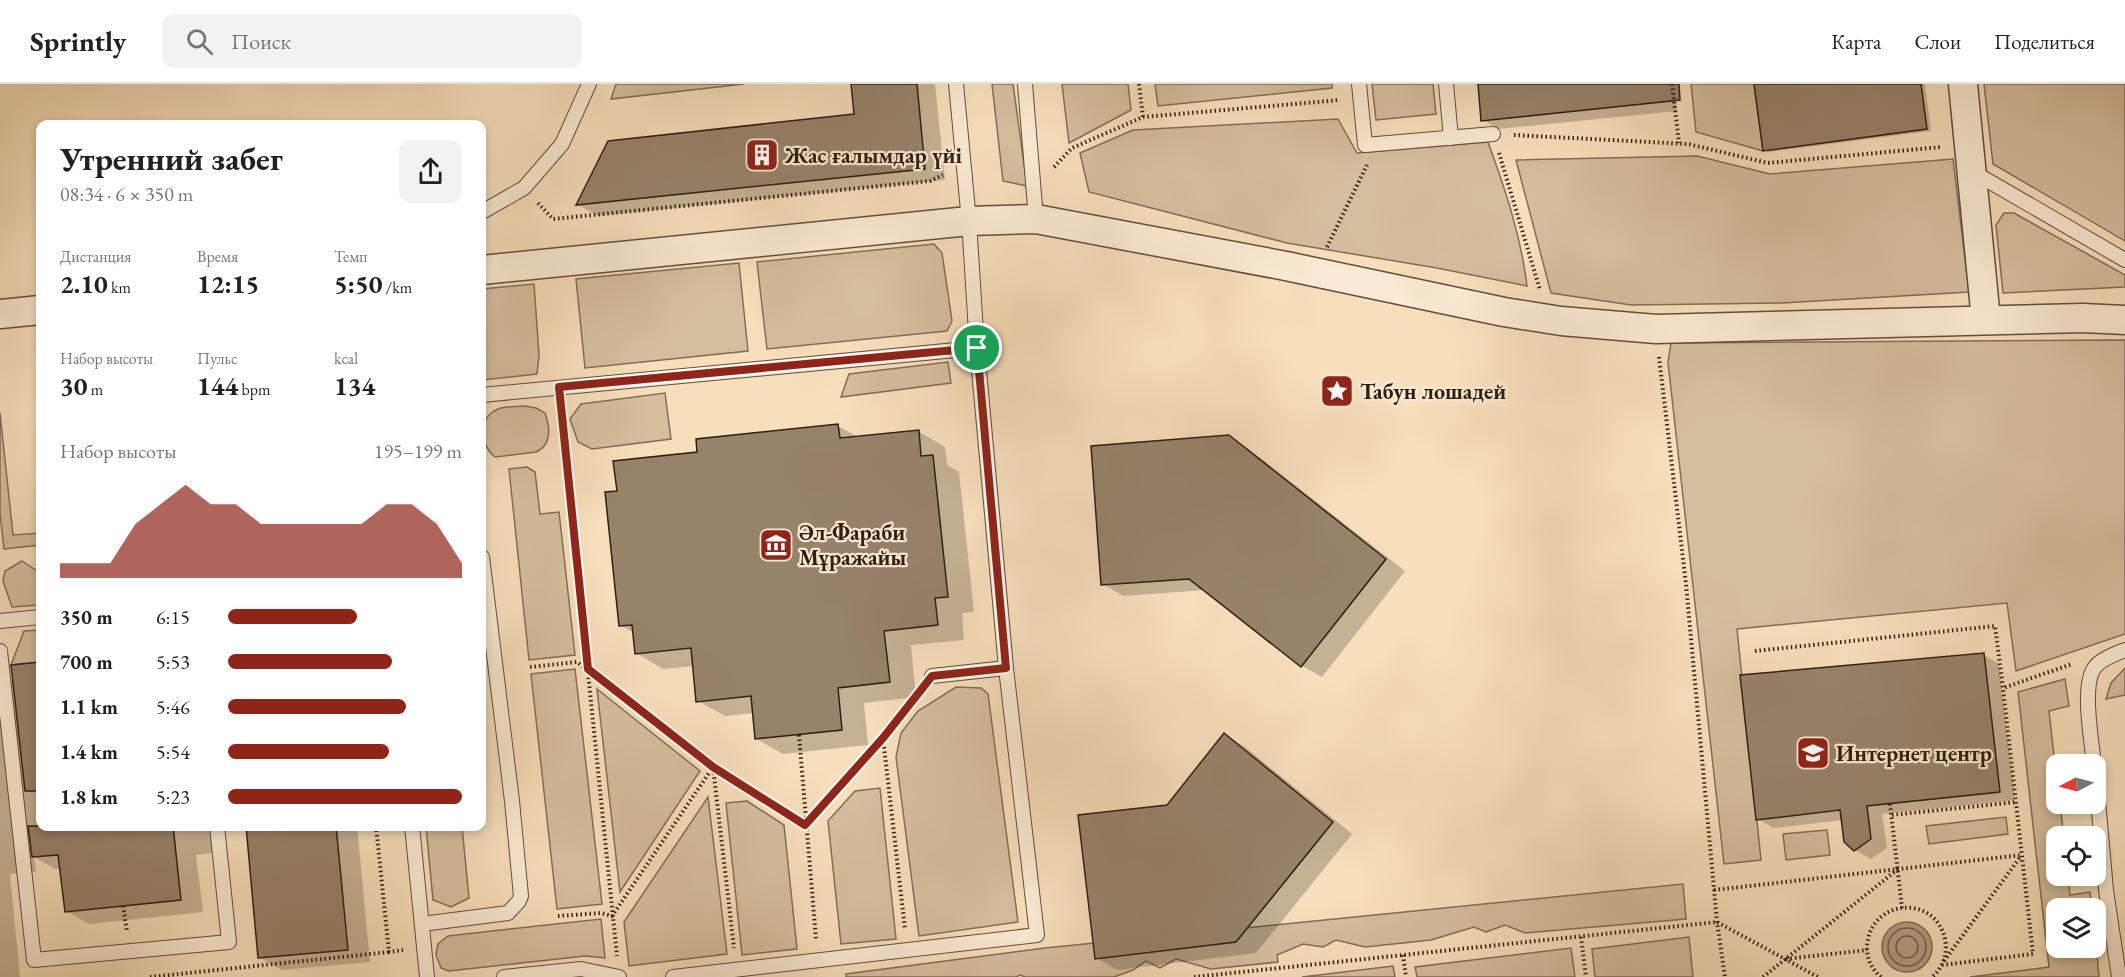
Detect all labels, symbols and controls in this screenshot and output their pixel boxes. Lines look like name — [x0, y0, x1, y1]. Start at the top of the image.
search box — [162, 14, 582, 68]
text: Sprintly — [30, 23, 126, 59]
icon: search — [183, 25, 216, 58]
text: Поиск — [231, 27, 291, 56]
text: Карта — [1831, 28, 1881, 55]
text: Слои — [1914, 28, 1961, 55]
text: Поделиться — [1994, 28, 2095, 55]
text: Утренний забег — [60, 137, 283, 180]
building icon: Жас ғалымдар үйі — [744, 137, 780, 173]
button: share — [399, 140, 462, 203]
place label: Жас ғалымдар үйі — [784, 141, 962, 170]
text: 08:34 · 6 × 350 m — [60, 181, 193, 207]
text: Дистанция — [60, 246, 131, 267]
text: Время — [197, 246, 238, 267]
text: Темп — [334, 246, 367, 267]
text: 2.10 — [60, 267, 108, 301]
text: 12:15 — [197, 267, 259, 301]
text: 5:50 — [334, 267, 383, 301]
text: km — [108, 277, 131, 298]
text: /km — [383, 277, 412, 298]
pin — [951, 322, 1002, 373]
icon: arrive — [960, 331, 993, 364]
text: Набор высоты — [60, 348, 153, 369]
text: Пульс — [197, 348, 238, 369]
text: kcal — [334, 348, 358, 369]
text: 30 — [60, 369, 88, 403]
text: 144 — [197, 369, 238, 403]
text: 134 — [334, 369, 375, 403]
place icon: Табун лошадей — [1319, 373, 1355, 409]
place label: Табун лошадей — [1360, 377, 1506, 406]
text: m — [88, 379, 103, 400]
text: bpm — [238, 379, 270, 400]
text: Набор высоты — [60, 438, 176, 464]
text: 195–199 m — [374, 438, 462, 464]
place label: Әл-Фараби Мұражайы — [799, 518, 906, 572]
museum icon: Әл-Фараби Мұражайы — [758, 527, 794, 563]
text: 350 m — [60, 604, 113, 630]
text: 6:15 — [156, 604, 190, 630]
text: 700 m — [60, 649, 113, 675]
text: 5:53 — [156, 649, 190, 675]
text: 1.1 km — [60, 694, 118, 720]
text: 5:46 — [156, 694, 190, 720]
school or university icon: Интернет центр — [1795, 735, 1831, 771]
text: 1.4 km — [60, 739, 118, 765]
text: 5:54 — [156, 739, 190, 765]
place label: Интернет центр — [1836, 739, 1992, 768]
north arrow — [2046, 754, 2106, 814]
map controls — [2046, 754, 2106, 958]
text: 1.8 km — [60, 784, 118, 810]
text: 5:23 — [156, 784, 190, 810]
button: locate — [2046, 826, 2106, 886]
button: layers — [2046, 898, 2106, 958]

